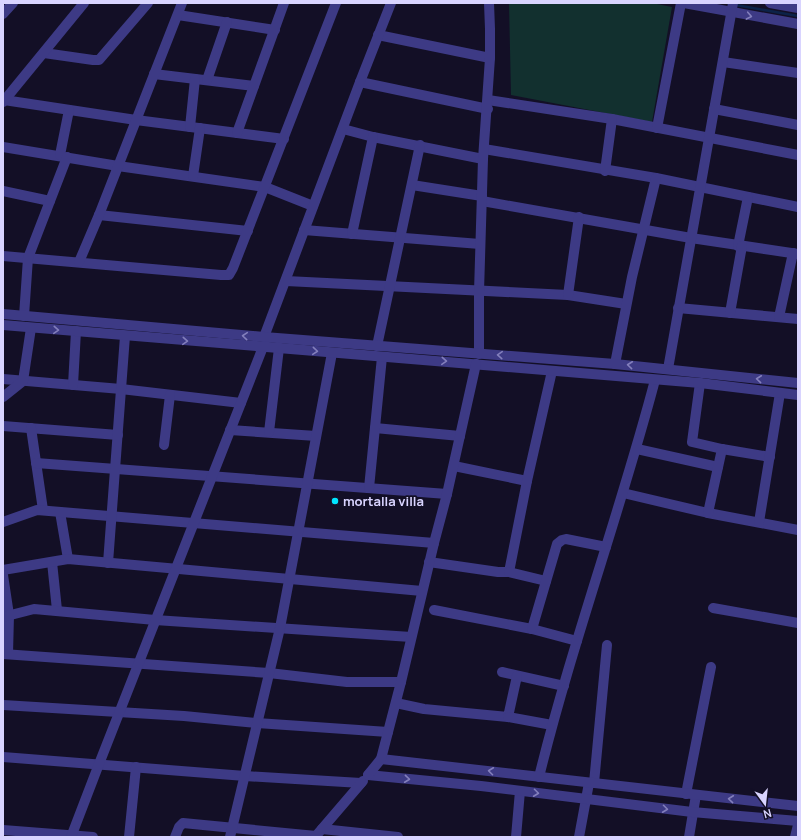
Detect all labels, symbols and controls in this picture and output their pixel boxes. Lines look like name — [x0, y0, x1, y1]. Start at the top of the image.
one-way arrow — [746, 11, 752, 19]
one-way arrow — [53, 325, 59, 334]
one-way arrow — [242, 331, 248, 340]
one-way arrow — [182, 336, 188, 345]
one-way arrow — [312, 347, 318, 356]
one-way arrow — [497, 351, 503, 360]
one-way arrow — [441, 357, 448, 366]
one-way arrow — [627, 361, 633, 370]
one-way arrow — [756, 374, 762, 383]
place label: mortalla villa — [343, 492, 424, 510]
marker: mortalla villa — [330, 496, 340, 506]
one-way arrow — [488, 767, 494, 776]
one-way arrow — [404, 774, 410, 783]
north arrow — [745, 784, 785, 824]
one-way arrow — [533, 788, 539, 797]
one-way arrow — [728, 795, 734, 804]
one-way arrow — [662, 804, 668, 813]
text: N — [762, 806, 773, 822]

